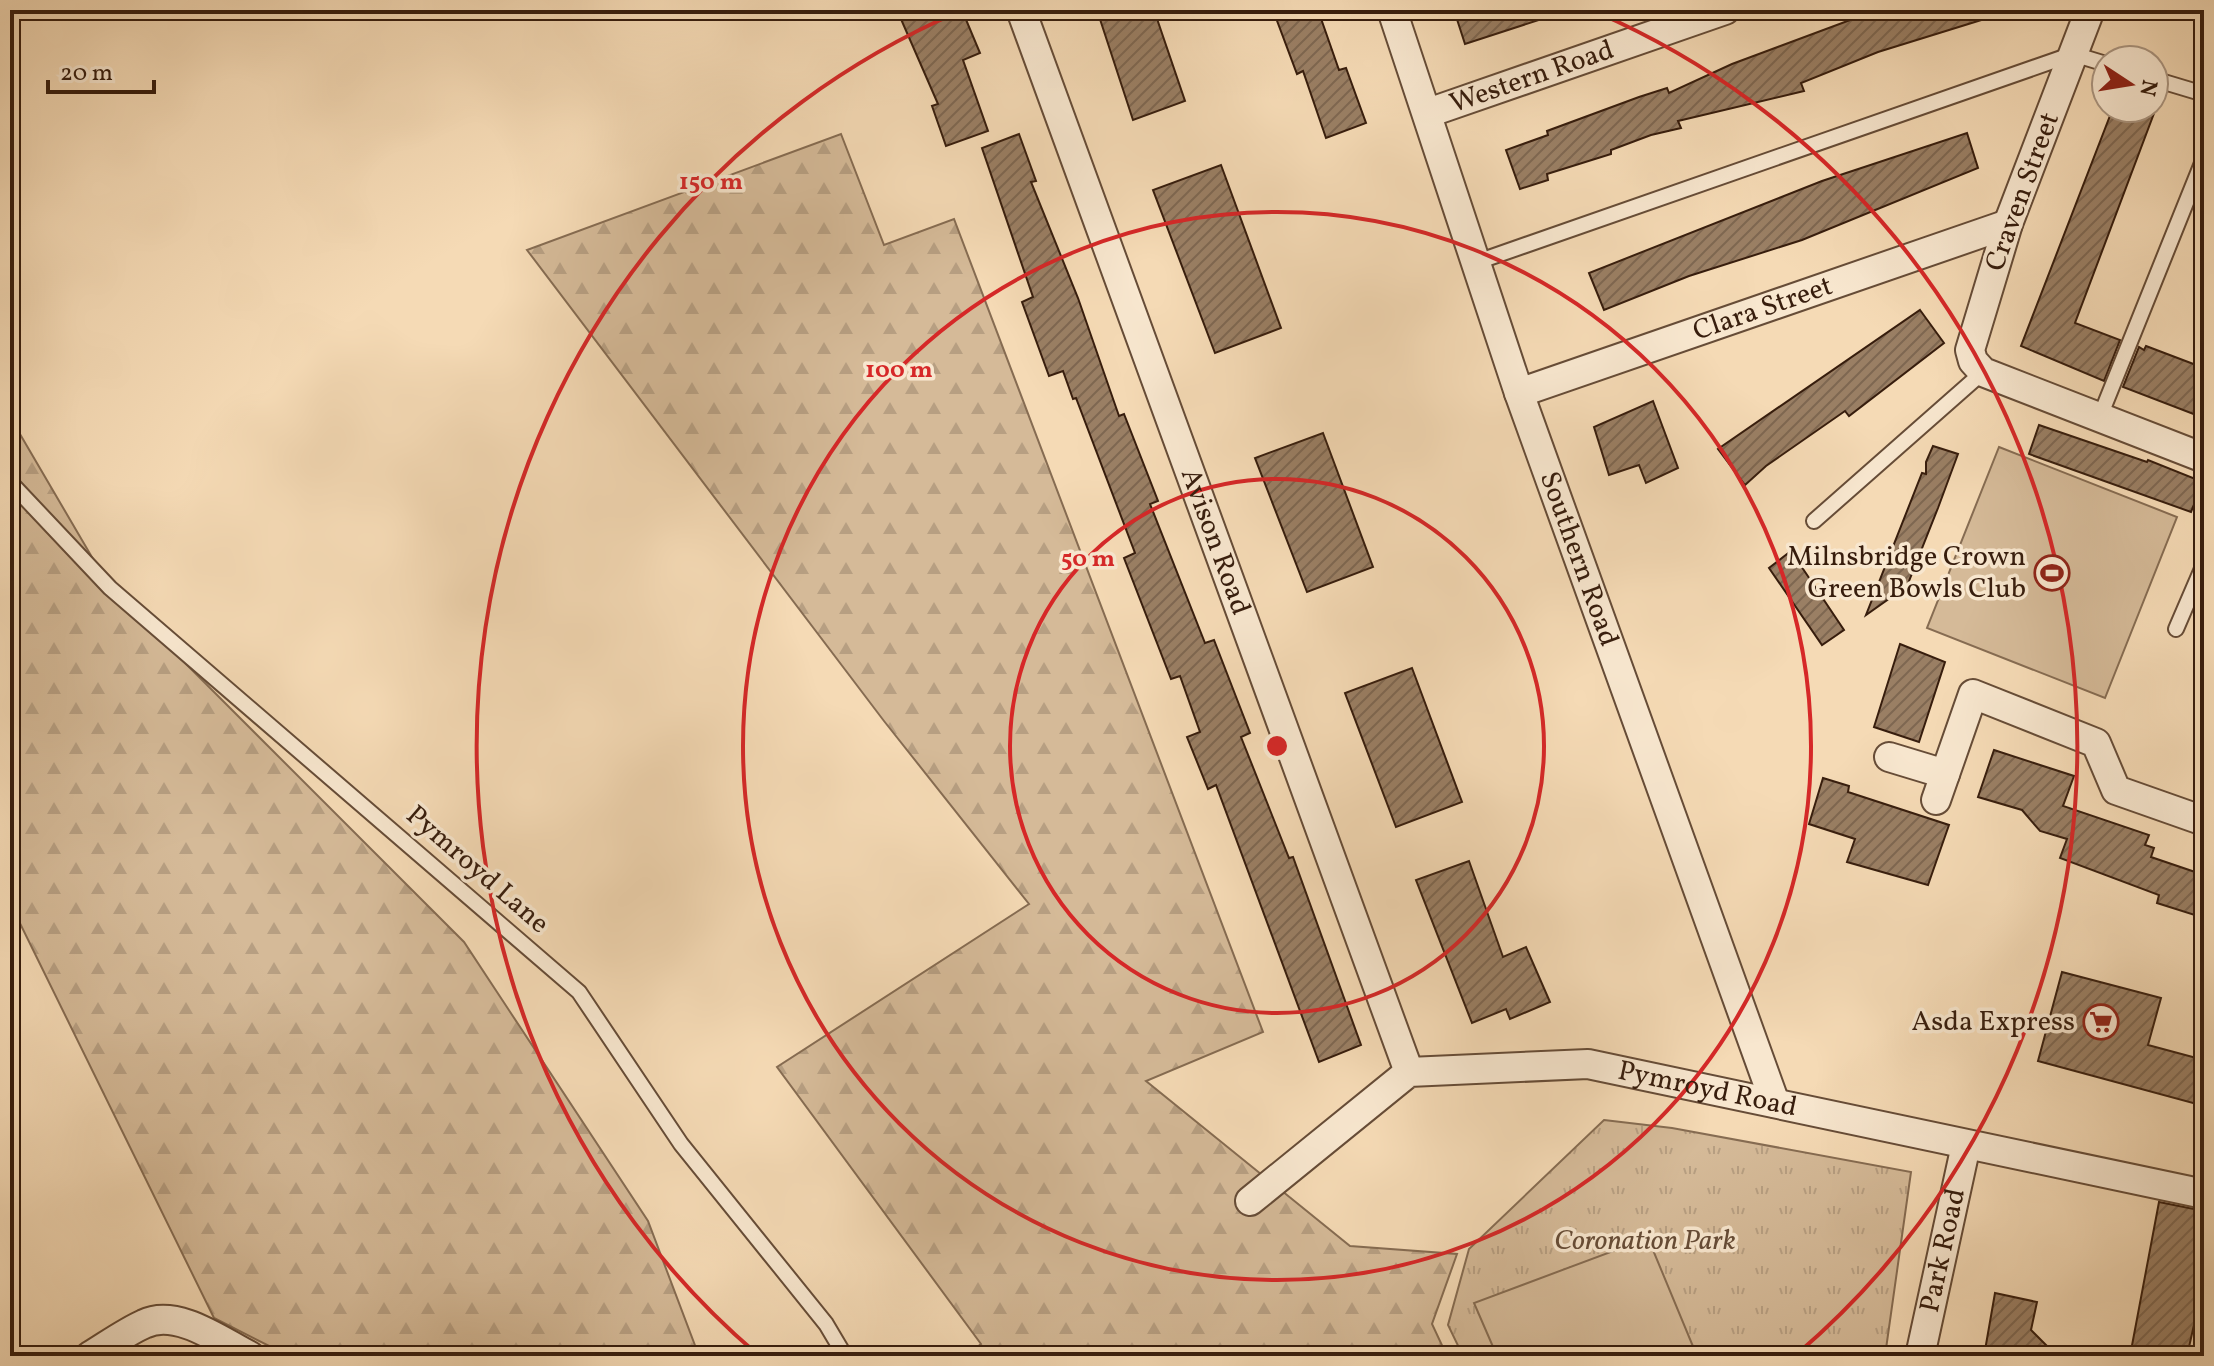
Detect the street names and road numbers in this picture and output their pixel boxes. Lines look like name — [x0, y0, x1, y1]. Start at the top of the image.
street label: Western Road — [1445, 30, 1619, 123]
street label: Craven Street — [1976, 107, 2070, 277]
street label: Clara Street — [1688, 267, 1838, 351]
street label: Avison Road — [1171, 463, 1260, 621]
street label: Southern Road — [1529, 466, 1628, 652]
street label: Pymroyd Lane — [397, 797, 557, 943]
street label: Pymroyd Road — [1614, 1051, 1801, 1127]
street label: Park Road — [1911, 1185, 1975, 1316]

